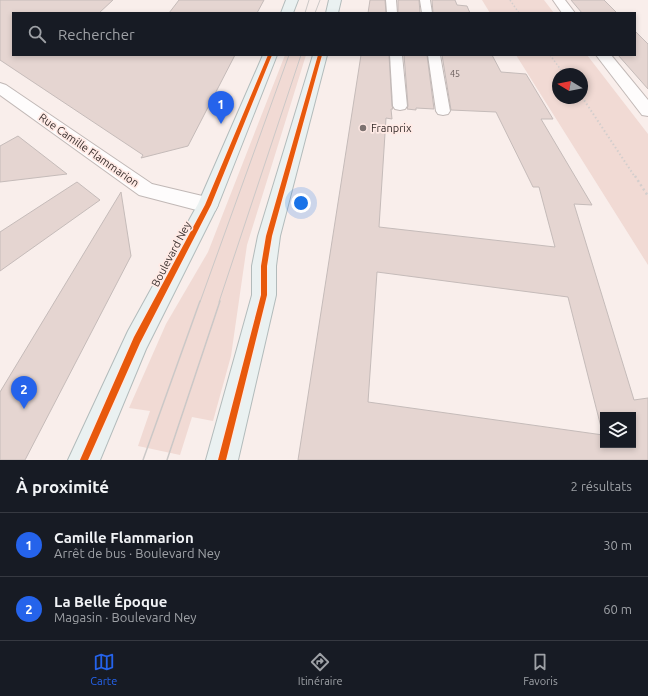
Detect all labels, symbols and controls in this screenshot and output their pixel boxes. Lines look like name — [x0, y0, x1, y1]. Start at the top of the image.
search box — [12, 12, 636, 56]
icon: search — [26, 23, 48, 45]
text: Rechercher — [58, 26, 135, 43]
north arrow — [552, 68, 588, 104]
house number: 45 — [450, 69, 460, 79]
pin: 1 — [208, 91, 234, 124]
street label: Rue Camille Flammarion — [37, 111, 141, 189]
place label: Franprix — [371, 122, 412, 134]
marker: Franprix — [358, 123, 368, 133]
your location — [291, 193, 311, 213]
street label: Boulevard Ney — [149, 219, 194, 289]
pin: 2 — [11, 376, 37, 409]
map controls — [600, 412, 636, 448]
button: layers — [600, 412, 636, 448]
text: À proximité — [16, 477, 109, 496]
text: 2 résultats — [571, 479, 632, 493]
text: Camille Flammarion — [54, 529, 194, 546]
text: 1 — [25, 538, 33, 552]
text: 30 m — [603, 538, 632, 552]
text: Arrêt de bus · Boulevard Ney — [54, 546, 220, 560]
text: La Belle Époque — [54, 593, 167, 610]
text: 2 — [25, 602, 33, 616]
text: 60 m — [603, 602, 632, 616]
text: Magasin · Boulevard Ney — [54, 610, 197, 624]
tab: Carte — [90, 651, 117, 687]
tab: Itinéraire — [298, 651, 343, 687]
tab: Favoris — [523, 651, 558, 687]

